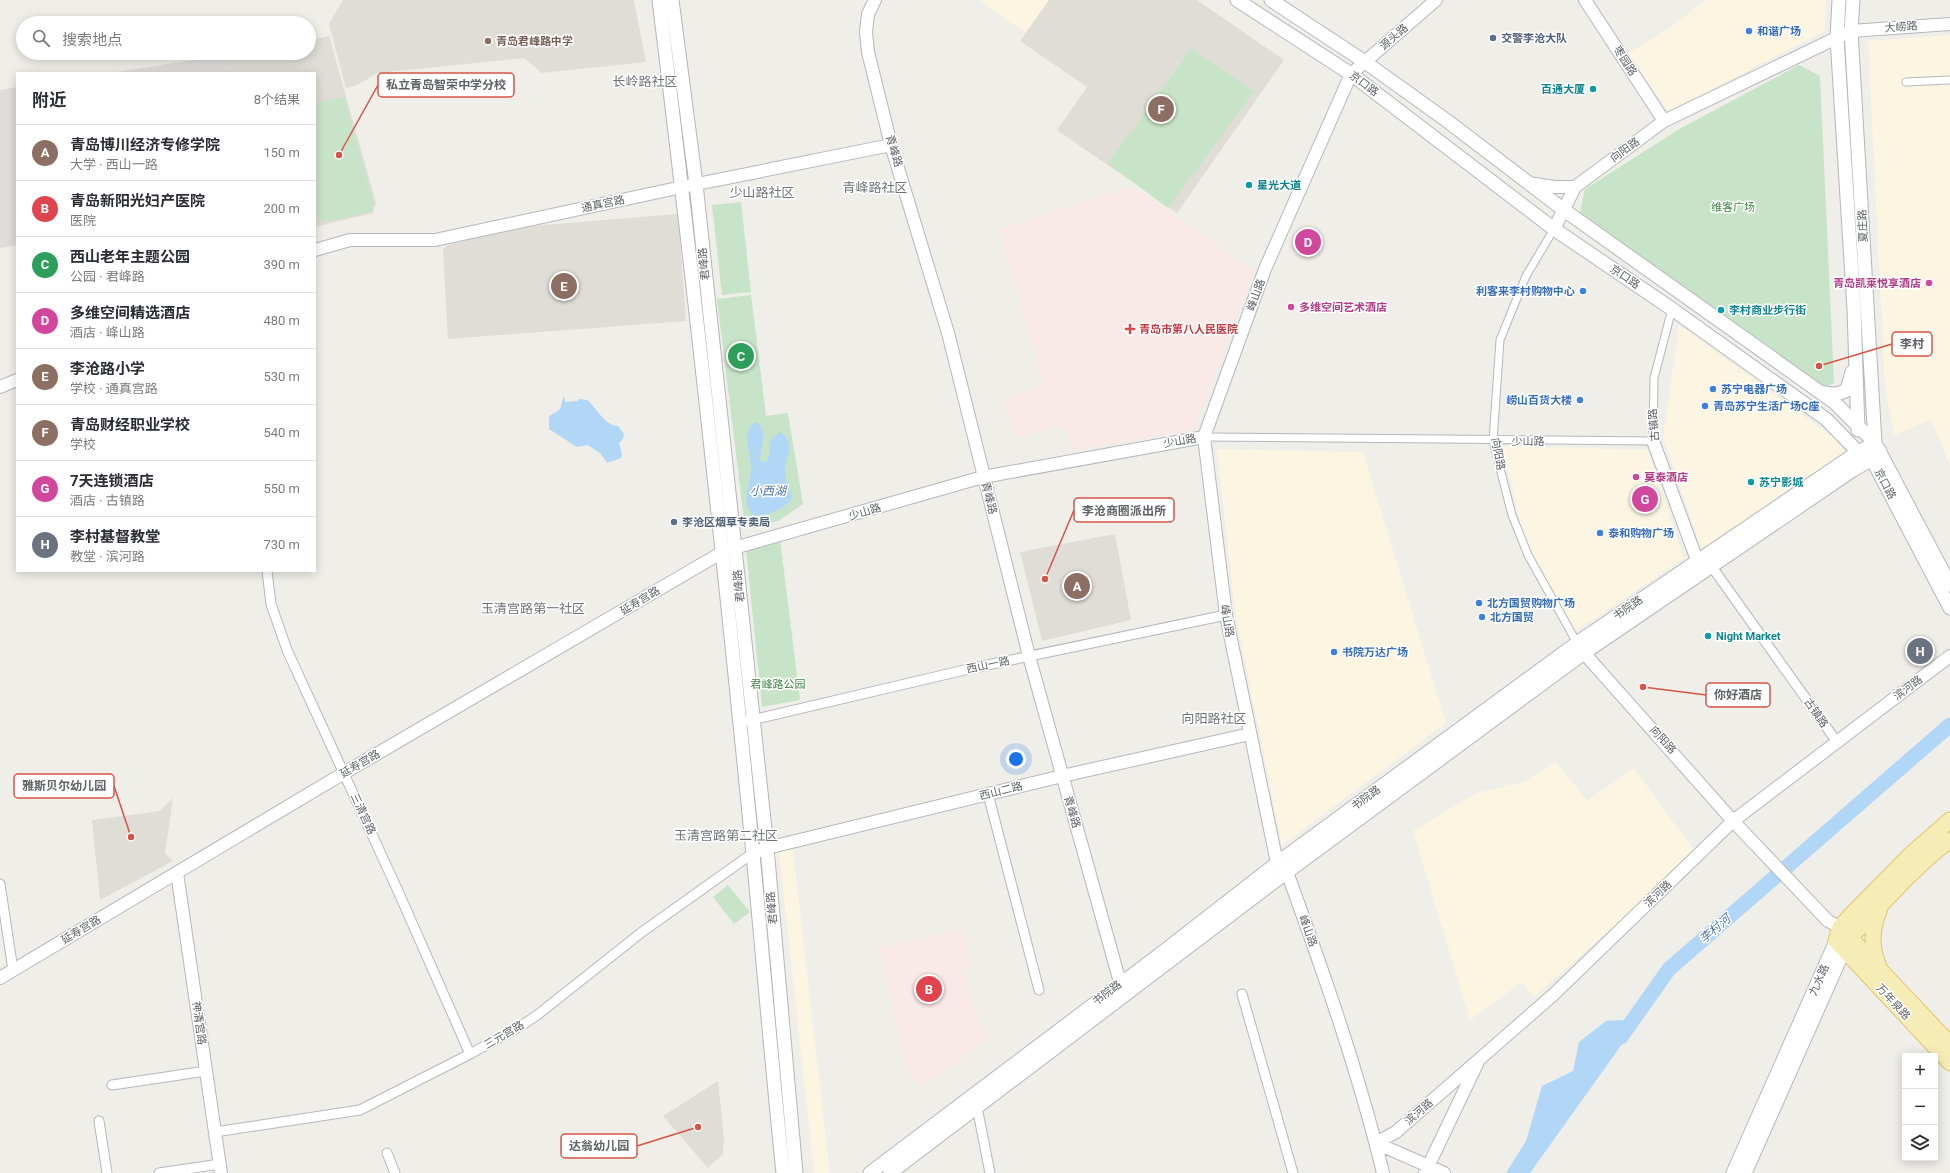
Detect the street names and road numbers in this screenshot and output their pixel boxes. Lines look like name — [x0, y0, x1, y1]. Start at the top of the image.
street label: 大崂路 — [1884, 19, 1918, 35]
street label: 源头路 — [1377, 21, 1411, 53]
street label: 枣园路 — [1611, 44, 1639, 78]
street label: 京口路 — [1347, 69, 1381, 99]
street label: 青峰路 — [883, 133, 905, 169]
street label: 向阳路 — [1608, 135, 1642, 165]
street label: 通真宫路 — [580, 193, 626, 215]
street label: 夏庄路 — [1856, 209, 1870, 243]
street label: 君峰路 — [696, 247, 712, 281]
street label: 京口路 — [1608, 262, 1642, 292]
street label: 峰山路 — [1244, 277, 1268, 313]
street label: 古镇路 — [1646, 408, 1662, 442]
street label: 少山路 — [1163, 432, 1197, 450]
street label: 少山路 — [1512, 435, 1545, 448]
street label: 向阳路 — [1488, 437, 1508, 471]
street label: 京口路 — [1872, 466, 1898, 502]
street label: 青峰路 — [979, 480, 999, 516]
street label: 少山路 — [847, 501, 883, 523]
street label: 君峰路 — [731, 569, 747, 603]
street label: 延寿宫路 — [618, 584, 662, 618]
street label: 书院路 — [1611, 593, 1645, 623]
street label: 峰山路 — [1218, 604, 1236, 638]
street label: 西山一路 — [965, 654, 1011, 676]
street label: 滨河路 — [1891, 673, 1925, 703]
street label: 古镇路 — [1801, 696, 1831, 730]
street label: 向阳路 — [1647, 723, 1679, 757]
street label: 延寿宫路 — [338, 747, 382, 781]
street label: 西山二路 — [978, 779, 1024, 803]
street label: 书院路 — [1349, 783, 1383, 813]
street label: 三清宫路 — [348, 791, 378, 837]
street label: 青峰路 — [1061, 794, 1083, 830]
street label: 滨河路 — [1642, 878, 1674, 910]
street label: 君峰路 — [764, 891, 780, 925]
street label: 延寿宫路 — [59, 913, 103, 947]
street label: 峰山路 — [1296, 913, 1320, 949]
street label: 九水路 — [1806, 962, 1832, 998]
street label: 书院路 — [1090, 978, 1124, 1008]
street label: 万年泉路 — [1873, 981, 1913, 1023]
street label: 神清宫路 — [190, 1000, 208, 1046]
street label: 三元宫路 — [482, 1018, 526, 1052]
street label: 滨河路 — [1402, 1096, 1436, 1128]

